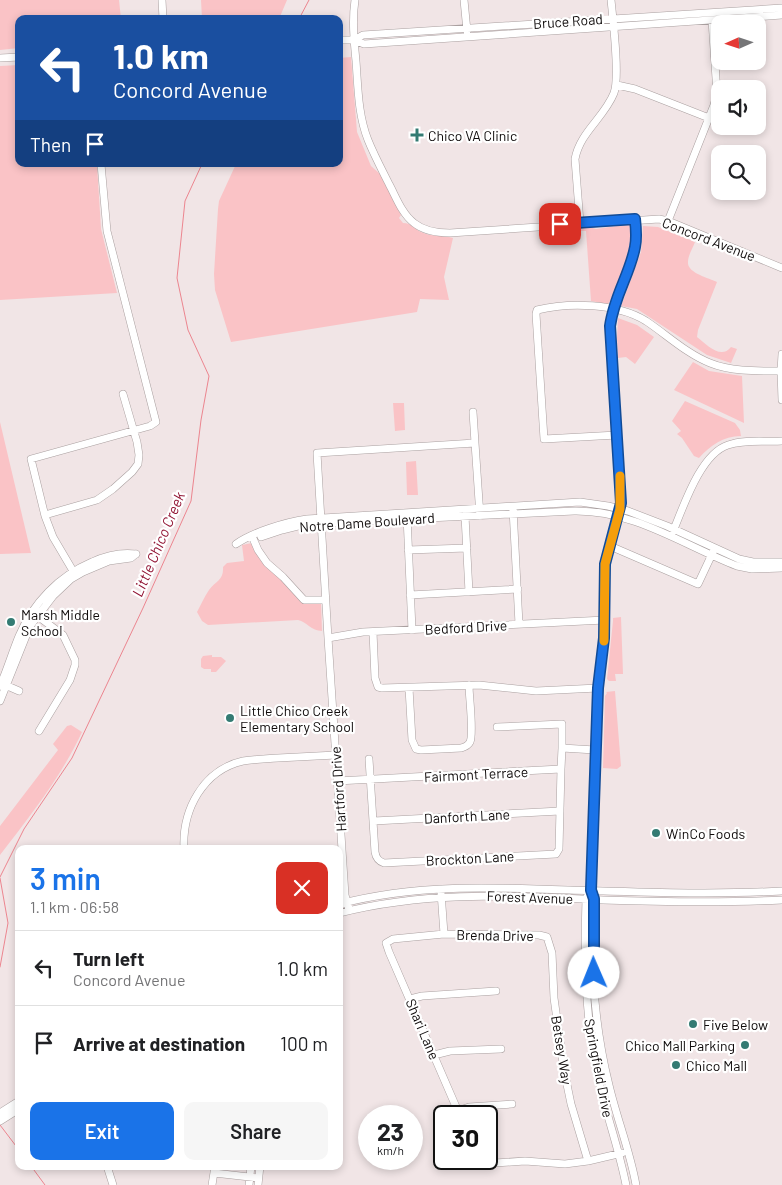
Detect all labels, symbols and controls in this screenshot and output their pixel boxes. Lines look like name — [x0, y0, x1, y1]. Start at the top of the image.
street label: Bruce Road — [533, 10, 603, 32]
north arrow — [711, 15, 766, 70]
map controls — [711, 15, 766, 200]
text: 1.0 km — [113, 34, 209, 76]
icon: left — [30, 35, 95, 100]
text: Concord Avenue — [113, 76, 268, 102]
button: sound — [711, 80, 766, 135]
place label: Chico VA Clinic — [428, 127, 517, 144]
marker: Chico VA Clinic — [410, 128, 424, 142]
icon: arrive — [81, 130, 109, 158]
text: Then — [30, 133, 71, 156]
button: search — [711, 145, 766, 200]
pin — [539, 203, 581, 245]
icon: arrive — [546, 210, 574, 238]
street label: Concord Avenue — [660, 213, 758, 265]
water label: Little Chico Creek — [128, 488, 188, 599]
street label: Notre Dame Boulevard — [299, 509, 435, 535]
place label: Marsh Middle School — [21, 606, 100, 639]
marker: Marsh Middle School — [5, 616, 17, 628]
street label: Bedford Drive — [424, 616, 508, 638]
place label: Little Chico Creek Elementary School — [240, 702, 354, 735]
marker: Little Chico Creek Elementary School — [224, 712, 236, 724]
street label: Hartford Drive — [327, 746, 349, 832]
street label: Fairmont Terrace — [423, 763, 529, 785]
street label: Danforth Lane — [424, 805, 510, 827]
place label: WinCo Foods — [666, 825, 746, 842]
marker: WinCo Foods — [650, 827, 662, 839]
street label: Brockton Lane — [425, 847, 515, 869]
text: 3 min — [30, 860, 101, 896]
button: close — [276, 862, 328, 914]
street label: Forest Avenue — [486, 887, 574, 907]
text: 1.1 km · 06:58 — [30, 897, 119, 916]
street label: Brenda Drive — [456, 926, 534, 944]
position arrow — [567, 946, 619, 998]
text: Turn left — [73, 947, 144, 970]
icon: left — [30, 954, 58, 982]
text: 1.0 km — [277, 957, 328, 980]
text: Concord Avenue — [73, 970, 185, 989]
street label: Shari Lane — [403, 996, 443, 1062]
street label: Betsey Way — [548, 1014, 576, 1086]
place label: Five Below — [703, 1016, 768, 1033]
street label: Springfield Drive — [581, 1017, 617, 1119]
marker: Five Below — [687, 1018, 699, 1030]
icon: arrive — [30, 1029, 58, 1057]
text: Arrive at destination — [73, 1032, 245, 1055]
text: 100 m — [280, 1032, 328, 1055]
place label: Chico Mall Parking — [625, 1037, 735, 1054]
marker: Chico Mall Parking — [739, 1039, 751, 1051]
place label: Chico Mall — [686, 1057, 747, 1074]
marker: Chico Mall — [670, 1059, 682, 1071]
button: Exit — [30, 1102, 174, 1160]
button: Share — [184, 1102, 328, 1160]
speed limit sign: 30 — [433, 1105, 498, 1170]
text: 23 — [377, 1116, 404, 1146]
text: km/h — [377, 1143, 404, 1157]

